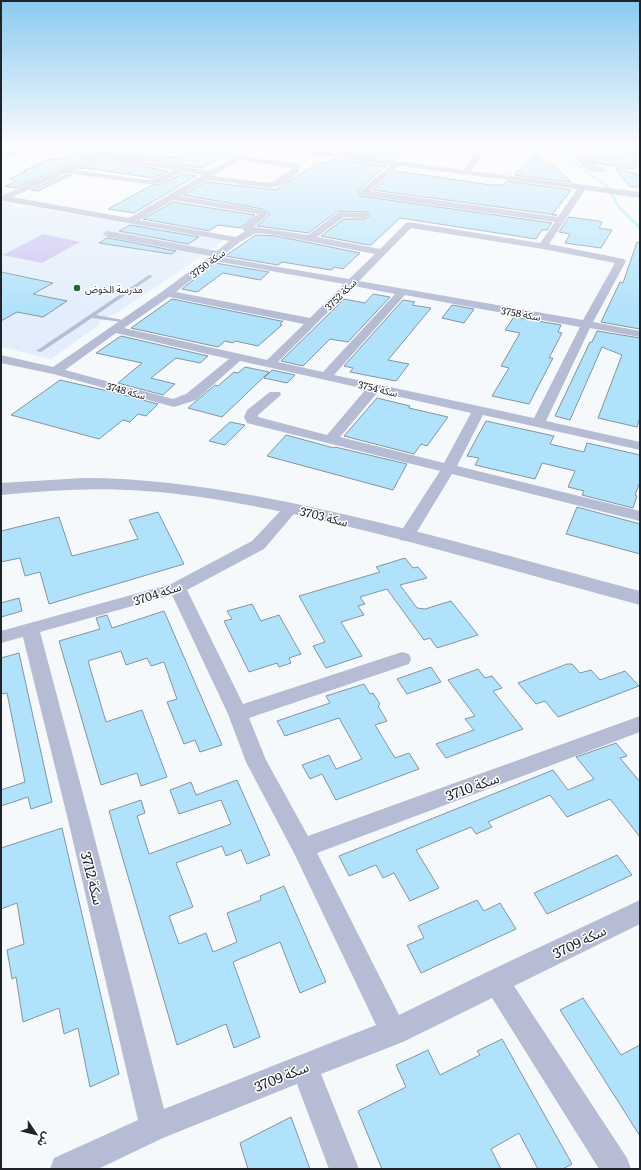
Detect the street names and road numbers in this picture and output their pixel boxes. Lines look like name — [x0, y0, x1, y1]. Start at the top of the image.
street label: سكة 3750 — [186, 245, 228, 281]
street label: سكة 3752 — [321, 275, 359, 313]
street label: سكة 3758 — [500, 302, 542, 324]
street label: سكة 3754 — [357, 376, 399, 400]
street label: سكة 3748 — [105, 378, 148, 403]
street label: سكة 3703 — [298, 501, 350, 531]
street label: سكة 3704 — [131, 577, 183, 609]
street label: سكة 3710 — [442, 767, 502, 805]
street label: سكة 3712 — [77, 849, 109, 907]
street label: سكة 3709 — [549, 919, 609, 963]
street label: سكة 3709 — [251, 1056, 311, 1096]

